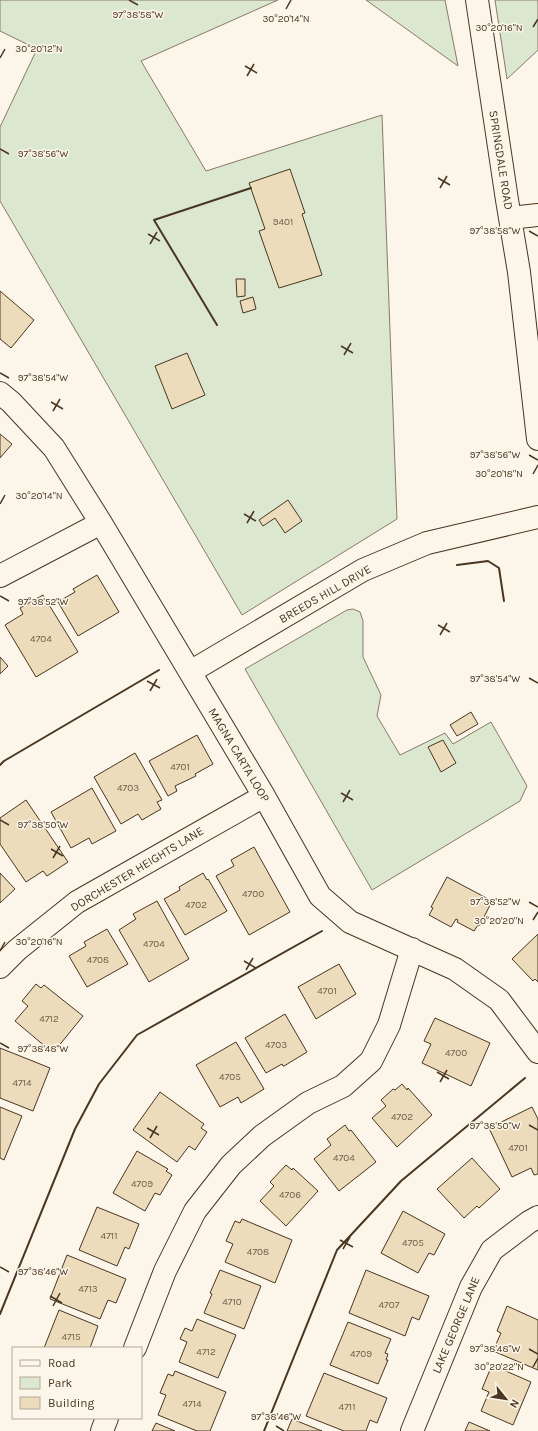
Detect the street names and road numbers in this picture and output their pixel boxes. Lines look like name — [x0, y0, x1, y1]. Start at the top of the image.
street label: SPRINGDALE ROAD — [486, 109, 516, 211]
street label: BREEDS HILL DRIVE — [277, 562, 373, 626]
street label: MAGNA CARTA LOOP — [205, 705, 273, 805]
street label: DORCHESTER HEIGHTS LANE — [68, 824, 206, 914]
street label: LAKE GEORGE LANE — [429, 1275, 483, 1375]

